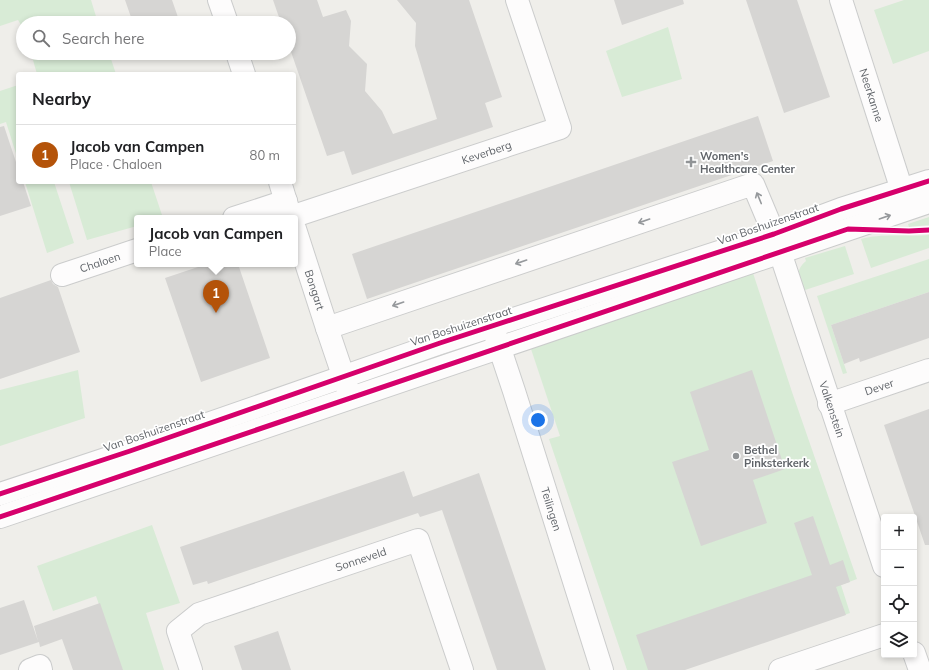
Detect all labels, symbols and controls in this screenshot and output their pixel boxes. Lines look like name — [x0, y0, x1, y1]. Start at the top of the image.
search box — [16, 16, 296, 60]
icon: search — [30, 27, 52, 49]
text: Search here — [62, 29, 144, 48]
street label: Neerkanne — [856, 67, 887, 124]
text: Nearby — [32, 88, 91, 109]
text: Jacob van Campen — [70, 137, 204, 156]
street label: Keverberg — [460, 138, 513, 167]
text: 1 — [41, 147, 49, 163]
text: 80 m — [250, 147, 280, 163]
place label: Women's Healthcare Center — [700, 149, 796, 176]
text: Place · Chaloen — [70, 156, 162, 172]
marker: Women's Healthcare Center — [685, 156, 697, 168]
one-way arrow — [754, 192, 762, 204]
street label: Van Boshuizenstraat — [716, 200, 820, 248]
one-way arrow — [878, 213, 891, 220]
popup — [134, 215, 298, 267]
one-way arrow — [639, 217, 651, 225]
text: Jacob van Campen — [149, 224, 283, 243]
text: Place — [149, 243, 182, 259]
street label: Chaloen — [78, 249, 122, 276]
one-way arrow — [515, 259, 527, 267]
street label: Bongart — [302, 268, 328, 312]
pin: 1 — [203, 280, 229, 313]
one-way arrow — [392, 301, 405, 308]
street label: Van Boshuizenstraat — [408, 303, 514, 349]
street label: Dever — [863, 376, 896, 398]
street label: Valkenstein — [816, 379, 848, 439]
street label: Van Boshuizenstraat — [102, 407, 206, 455]
your location — [528, 410, 548, 430]
place label: Bethel Pinksterkerk — [744, 443, 810, 470]
marker: Bethel Pinksterkerk — [731, 451, 741, 461]
street label: Teilingen — [538, 486, 565, 533]
map controls — [881, 514, 917, 658]
button: + — [881, 514, 917, 550]
street label: Sonneveld — [334, 544, 388, 574]
button: − — [881, 550, 917, 586]
button: locate — [881, 586, 917, 622]
button: layers — [881, 622, 917, 658]

